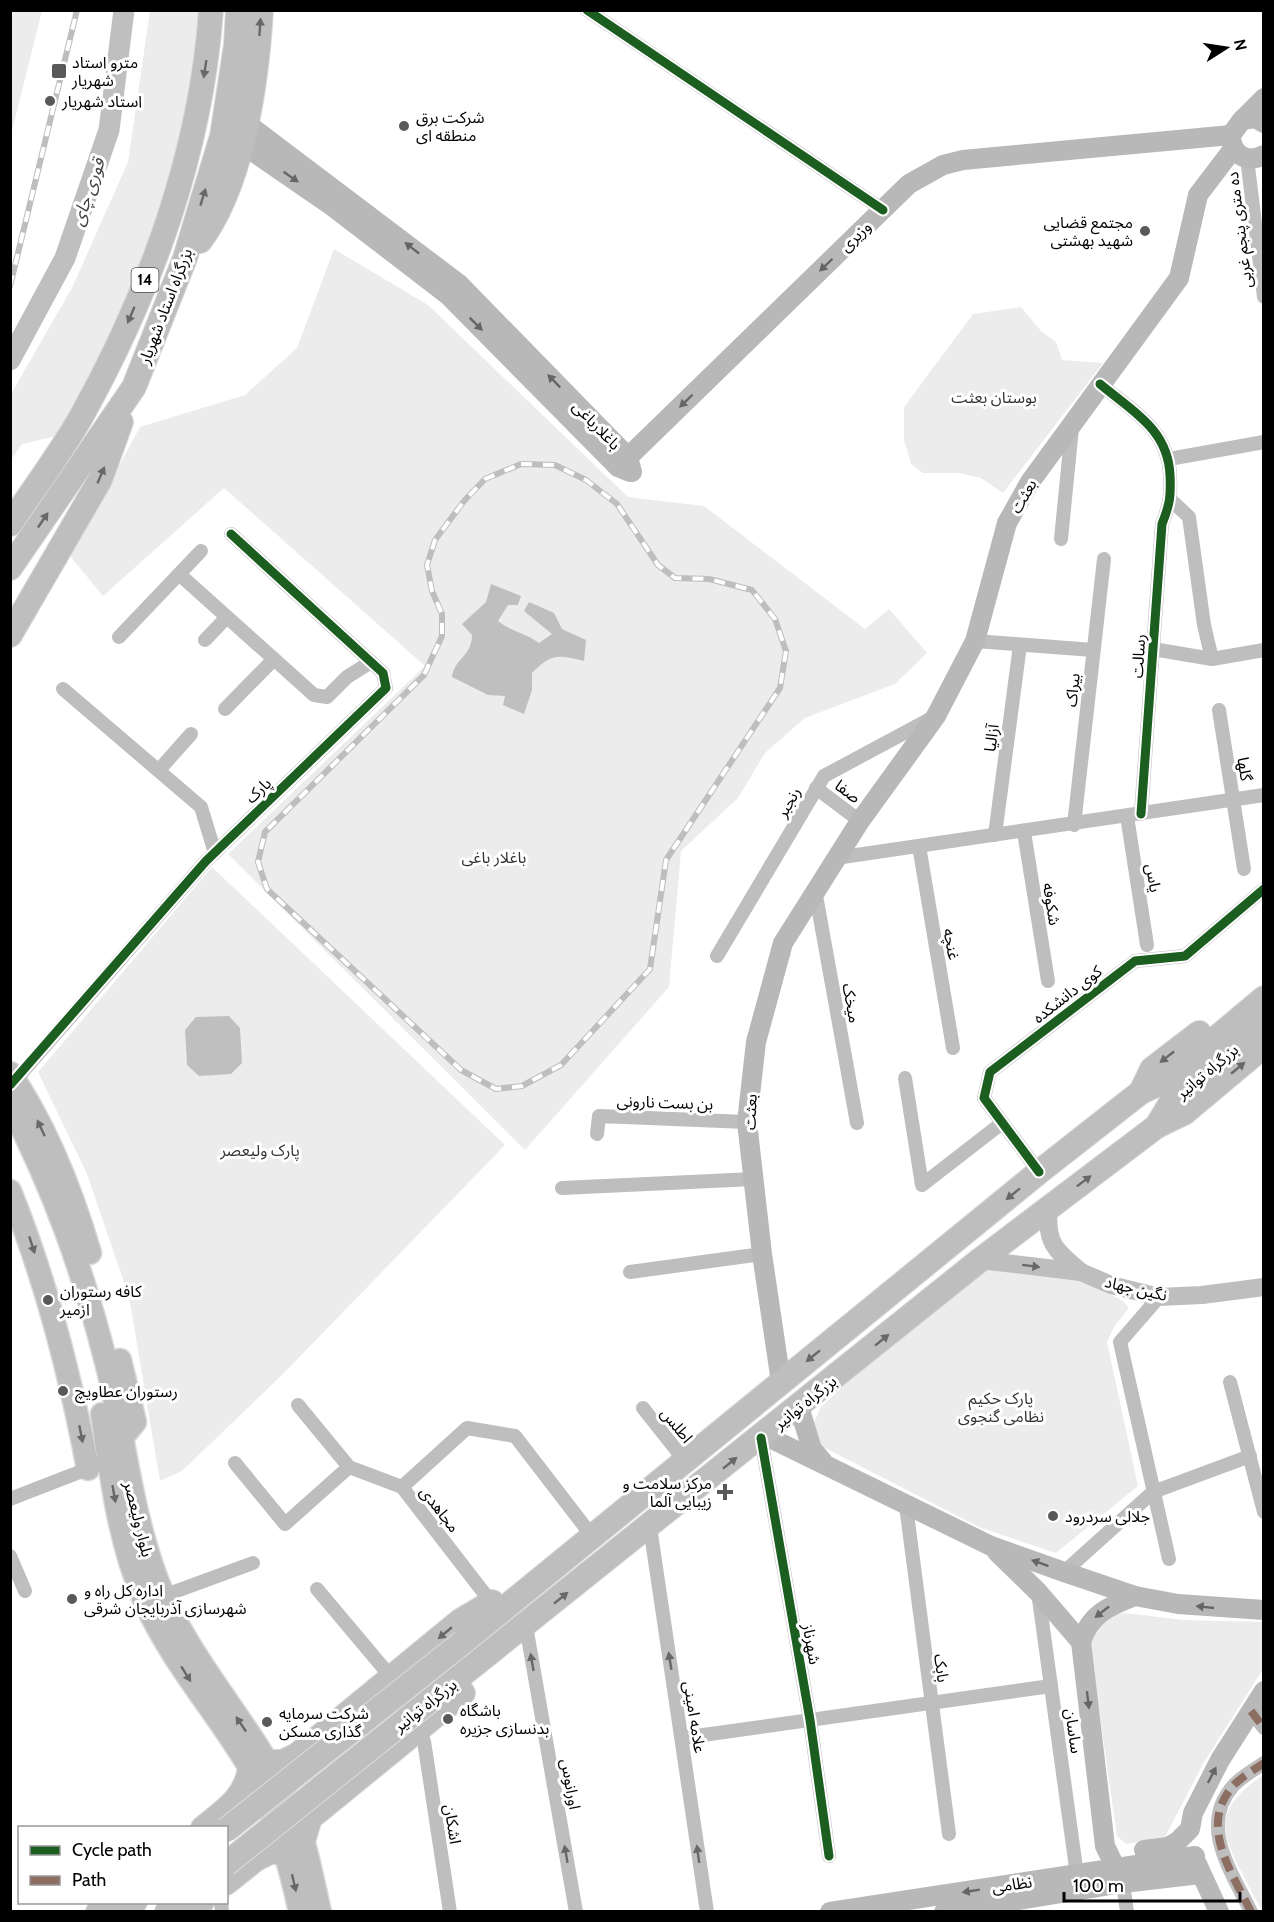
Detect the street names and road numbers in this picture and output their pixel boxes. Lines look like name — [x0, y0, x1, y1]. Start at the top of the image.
street label: ده متری پنجم غربی — [1223, 170, 1259, 289]
street label: وزیری — [836, 217, 875, 256]
street label: بزرگراه استاد شهریار — [134, 246, 196, 368]
road number: 14 — [132, 268, 158, 292]
street label: باغلارباغی — [569, 397, 625, 454]
street label: بعثت — [1006, 476, 1041, 517]
street label: رسالت — [1127, 633, 1150, 679]
street label: بیراک — [1061, 672, 1084, 708]
street label: آزالیا — [980, 722, 1003, 753]
street label: گلها — [1233, 756, 1256, 783]
street label: پارک — [241, 774, 276, 808]
street label: صفا — [831, 776, 864, 807]
street label: رنجبر — [772, 784, 805, 822]
street label: یاس — [1142, 862, 1165, 894]
street label: شکوفه — [1039, 881, 1064, 927]
street label: غنچه — [938, 927, 964, 961]
street label: کوی دانشکده — [1029, 961, 1106, 1027]
street label: میخک — [839, 982, 864, 1025]
street label: بزرگراه توانیر — [1172, 1040, 1242, 1103]
street label: بن بست نارونی — [616, 1091, 714, 1114]
street label: بعثت — [740, 1094, 761, 1130]
street label: نگین جهاد — [1103, 1272, 1169, 1305]
street label: بزرگراه توانیر — [769, 1371, 840, 1434]
street label: اطلس — [657, 1404, 697, 1447]
street label: بلوار ولیعصر — [120, 1478, 157, 1559]
street label: مجاهدی — [416, 1483, 463, 1536]
street label: شهرناز — [798, 1621, 824, 1666]
street label: بابک — [930, 1653, 953, 1684]
street label: بزرگراه توانیر — [389, 1675, 461, 1737]
street label: علامه امینی — [679, 1680, 710, 1755]
street label: ساسان — [1061, 1707, 1086, 1755]
street label: اورانوس — [557, 1757, 584, 1811]
street label: اشکان — [440, 1803, 465, 1845]
street label: نظامی — [991, 1872, 1033, 1897]

